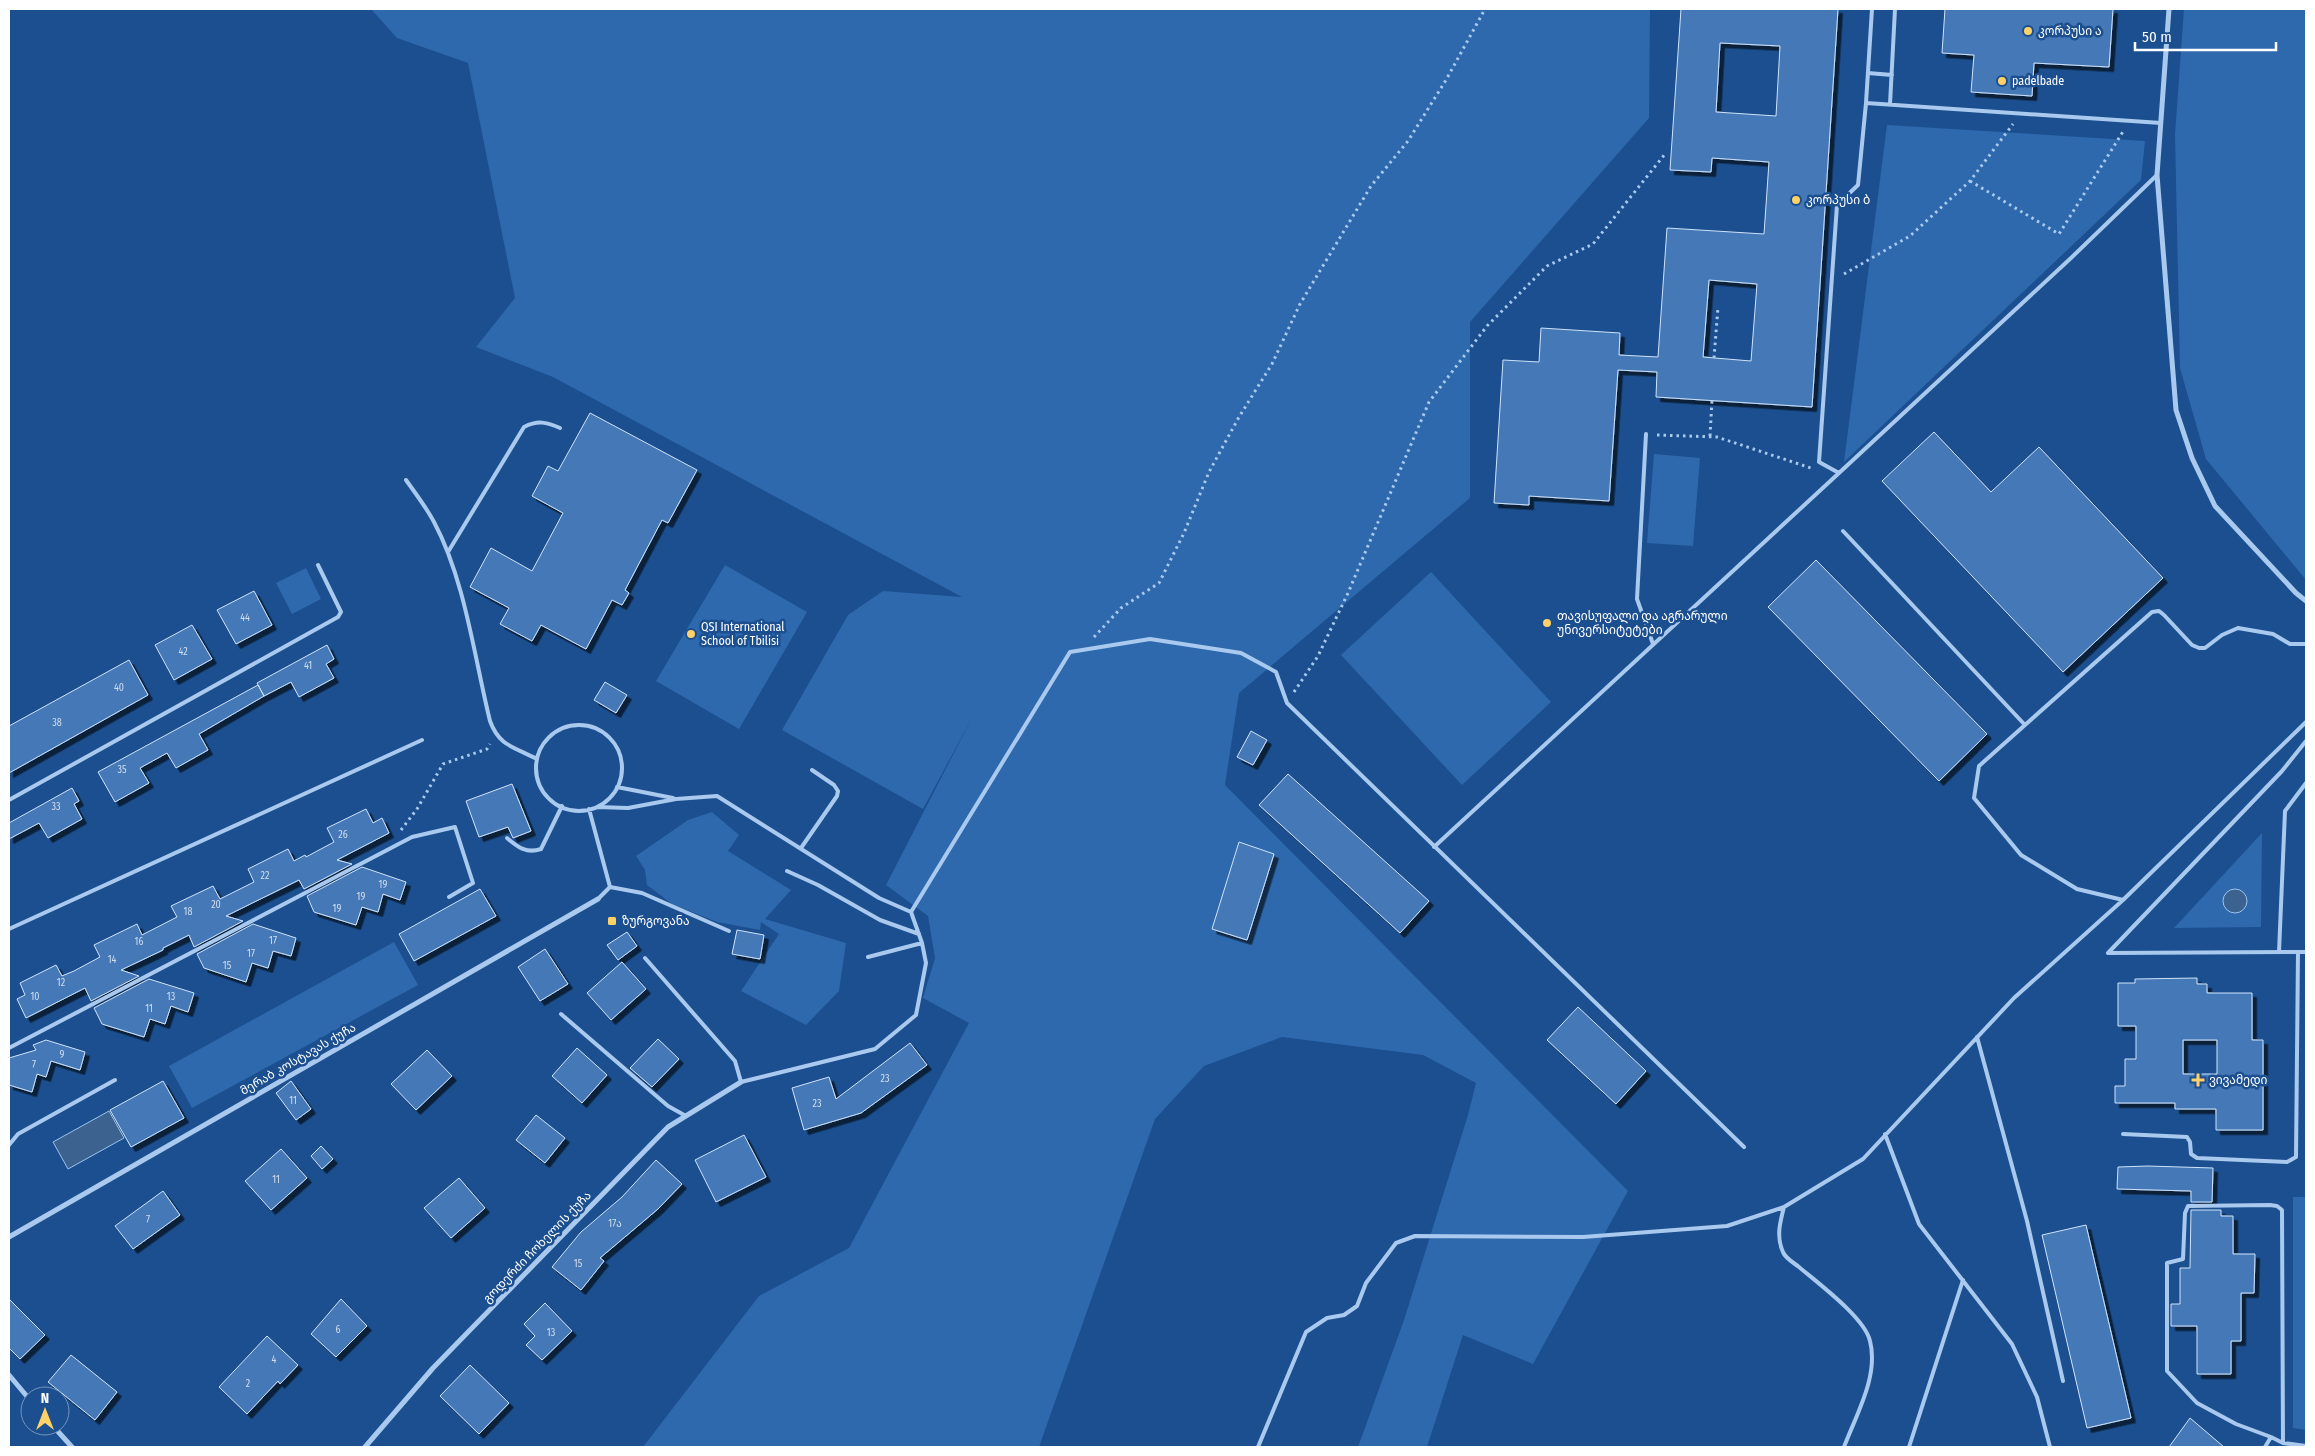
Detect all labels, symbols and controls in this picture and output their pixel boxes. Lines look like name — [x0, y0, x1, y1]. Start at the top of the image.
scale bar — [2135, 20, 2276, 52]
place label: კორპუსი ა — [2038, 24, 2102, 38]
marker: კორპუსი ა — [2022, 25, 2034, 37]
text: 50 m — [2142, 28, 2172, 46]
place label: padelbade — [2012, 74, 2064, 88]
marker: padelbade — [1996, 75, 2008, 87]
place label: კორპუსი ბ — [1806, 193, 1870, 207]
marker: კორპუსი ბ — [1790, 194, 1802, 206]
place label: თავისუფალი და აგრარული უნივერსიტეტები — [1557, 609, 1728, 637]
house number: 44 — [240, 612, 250, 624]
marker: თავისუფალი და აგრარული უნივერსიტეტები — [1541, 617, 1553, 629]
place label: QSI International School of Tbilisi — [701, 620, 785, 648]
marker: QSI International School of Tbilisi — [685, 628, 697, 640]
house number: 42 — [178, 646, 188, 658]
house number: 41 — [304, 660, 312, 672]
house number: 40 — [114, 682, 124, 694]
house number: 38 — [52, 717, 62, 729]
house number: 35 — [117, 764, 127, 776]
house number: 33 — [51, 801, 61, 813]
house number: 26 — [338, 829, 348, 841]
house number: 22 — [261, 870, 270, 882]
house number: 19 — [379, 879, 388, 891]
house number: 19 — [357, 891, 366, 903]
house number: 20 — [211, 899, 221, 911]
house number: 19 — [333, 903, 342, 915]
house number: 18 — [184, 906, 192, 918]
place label: ზურგოვანა — [622, 914, 690, 928]
marker: ზურგოვანა — [606, 915, 618, 927]
house number: 17 — [269, 935, 277, 947]
house number: 16 — [135, 936, 143, 948]
house number: 17 — [247, 948, 255, 960]
house number: 14 — [108, 954, 117, 966]
house number: 15 — [223, 960, 232, 972]
house number: 12 — [57, 977, 66, 989]
house number: 10 — [30, 991, 40, 1003]
house number: 13 — [167, 991, 176, 1003]
house number: 11 — [145, 1003, 153, 1015]
street label: მერაბ კოსტავას ქუჩა — [238, 1020, 358, 1098]
house number: 9 — [60, 1049, 65, 1061]
house number: 7 — [32, 1059, 36, 1071]
house number: 23 — [881, 1073, 890, 1085]
marker: ვივამედი — [2191, 1073, 2205, 1087]
place label: ვივამედი — [2209, 1073, 2268, 1088]
house number: 11 — [289, 1095, 297, 1107]
house number: 23 — [813, 1098, 822, 1110]
house number: 11 — [272, 1174, 280, 1186]
street label: გოდერძი ჩოხელის ქუჩა — [480, 1188, 595, 1306]
house number: 7 — [146, 1214, 150, 1226]
house number: 17ა — [608, 1218, 622, 1230]
house number: 15 — [574, 1258, 583, 1270]
house number: 6 — [336, 1324, 341, 1336]
house number: 13 — [547, 1327, 556, 1339]
house number: 4 — [272, 1354, 277, 1366]
house number: 2 — [246, 1378, 251, 1390]
north arrow — [20, 1386, 70, 1436]
text: N — [41, 1390, 49, 1407]

